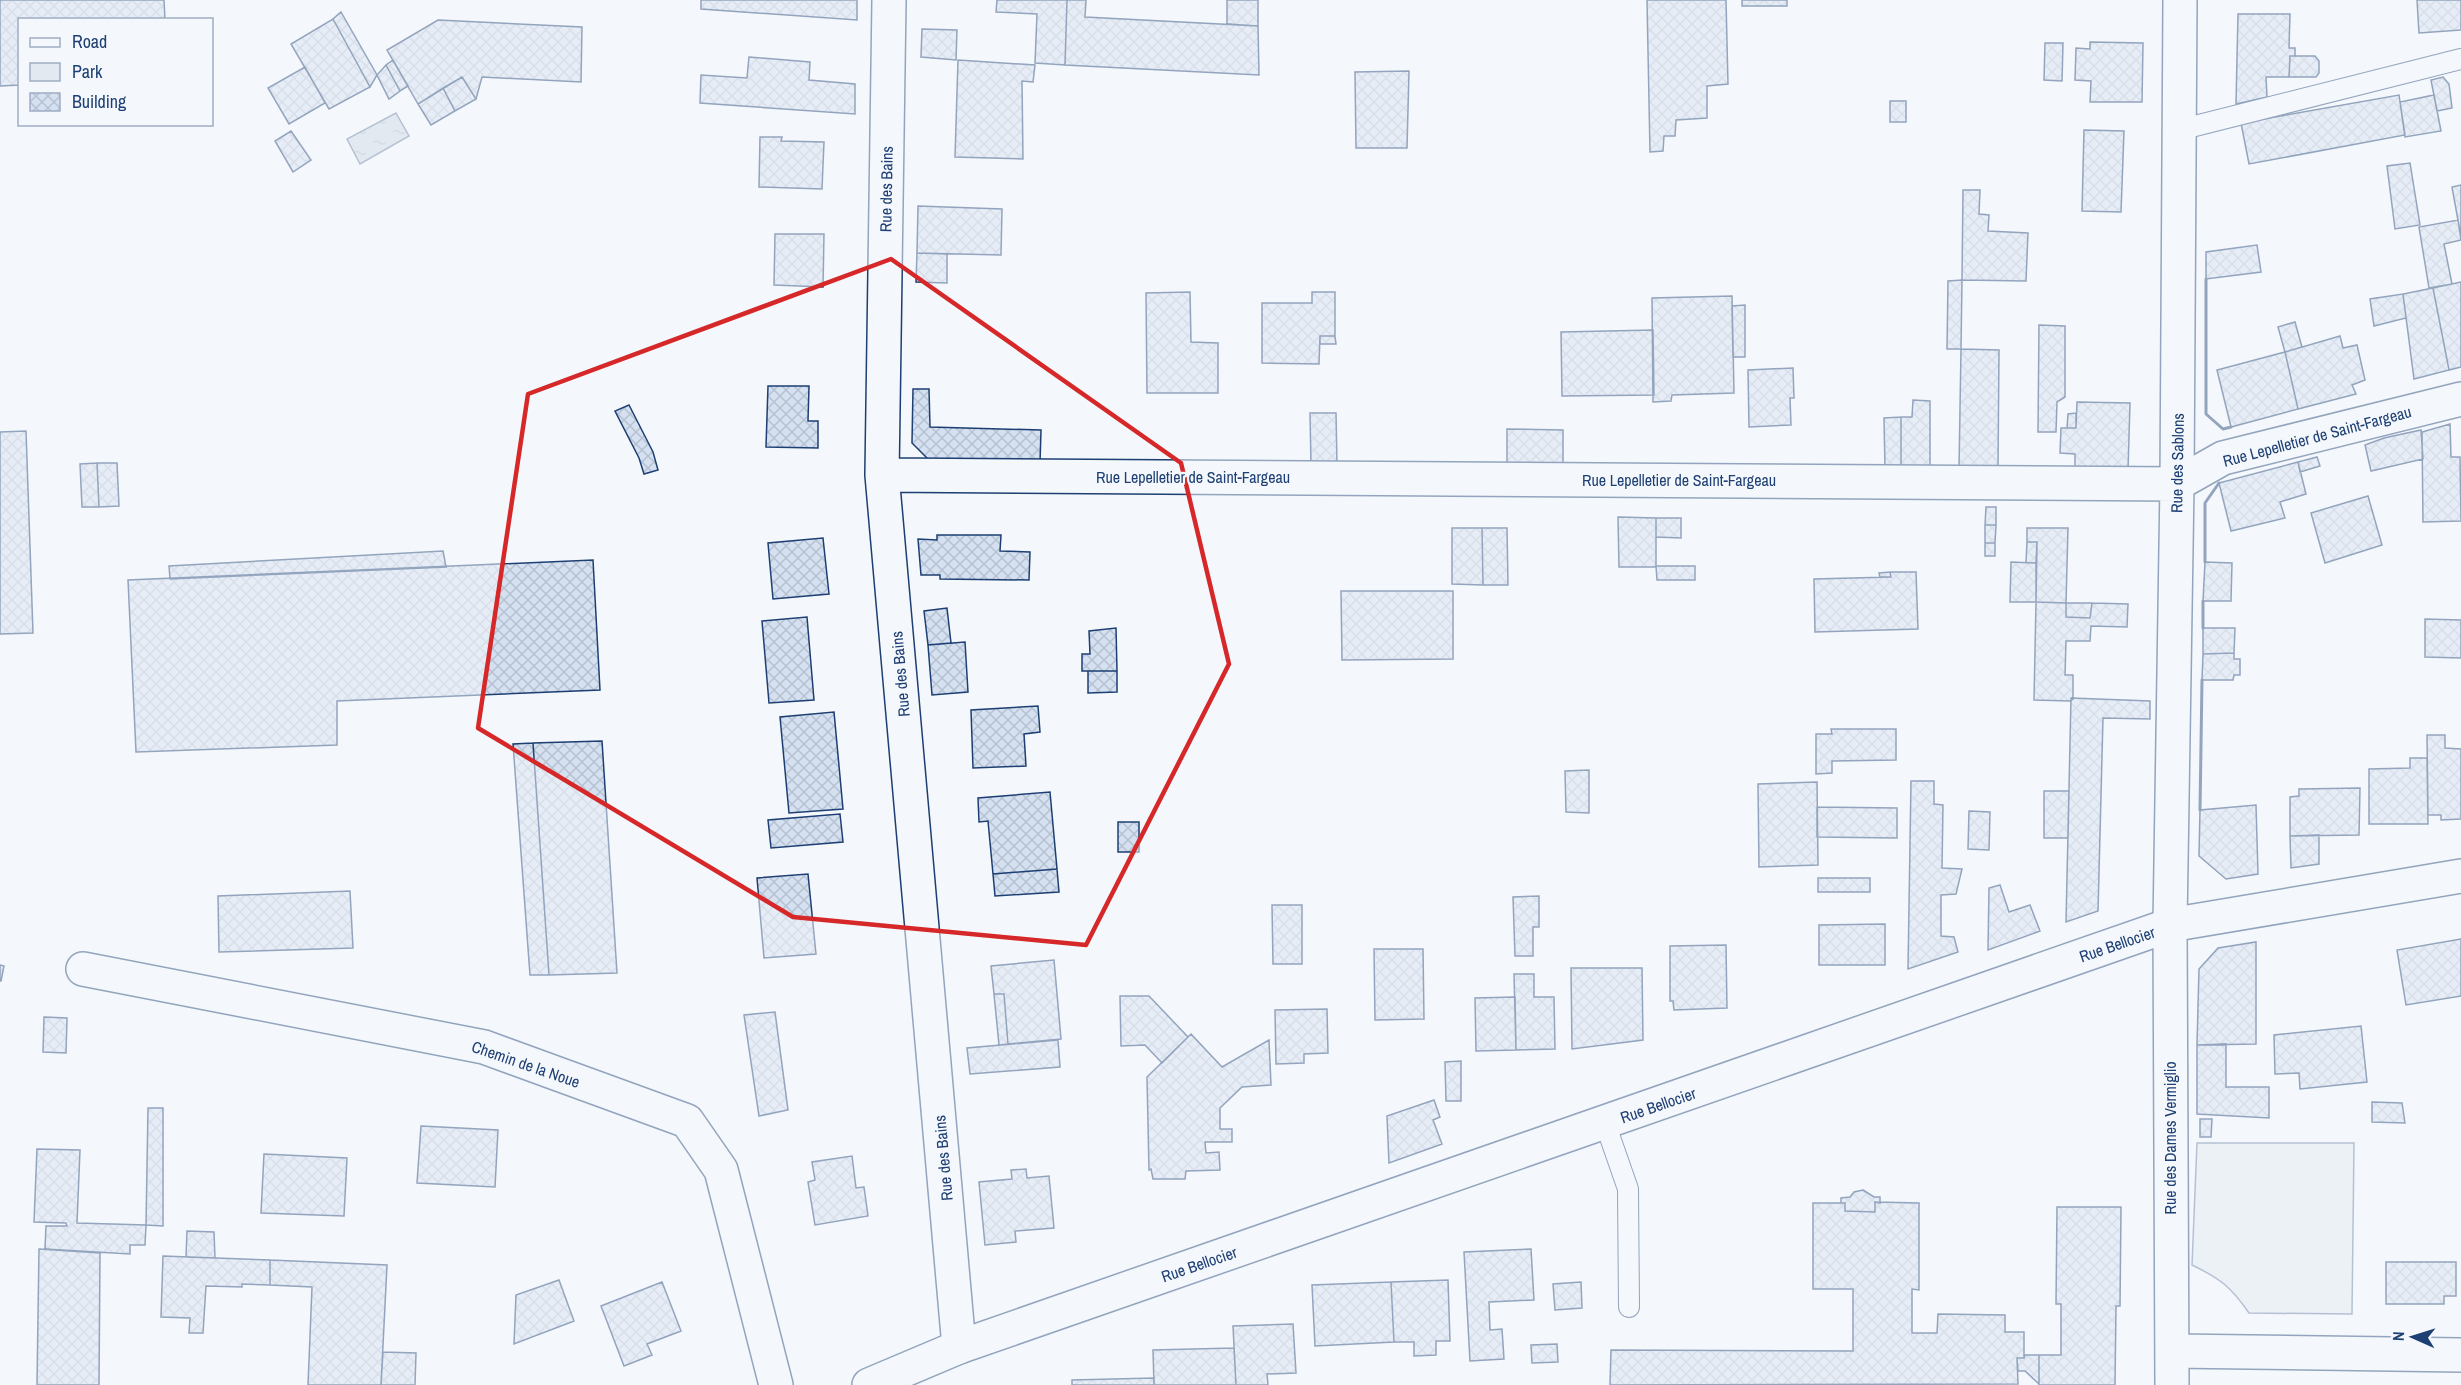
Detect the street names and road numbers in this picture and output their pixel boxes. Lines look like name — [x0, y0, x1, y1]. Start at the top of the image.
street label: Rue des Bains — [874, 146, 898, 232]
street label: Rue Lepelletier de Saint-Fargeau — [2220, 400, 2414, 472]
street label: Rue des Sablons — [2165, 413, 2189, 513]
street label: Rue Lepelletier de Saint-Fargeau — [1096, 466, 1290, 488]
street label: Rue Lepelletier de Saint-Fargeau — [1582, 469, 1776, 491]
street label: Rue des Bains — [885, 630, 915, 718]
street label: Rue Bellocier — [2076, 921, 2158, 967]
street label: Chemin de la Noue — [469, 1035, 583, 1093]
street label: Rue des Dames Vermiglio — [2159, 1061, 2181, 1215]
street label: Rue Bellocier — [1617, 1082, 1699, 1128]
street label: Rue des Bains — [928, 1114, 958, 1202]
street label: Rue Bellocier — [1158, 1241, 1240, 1287]

